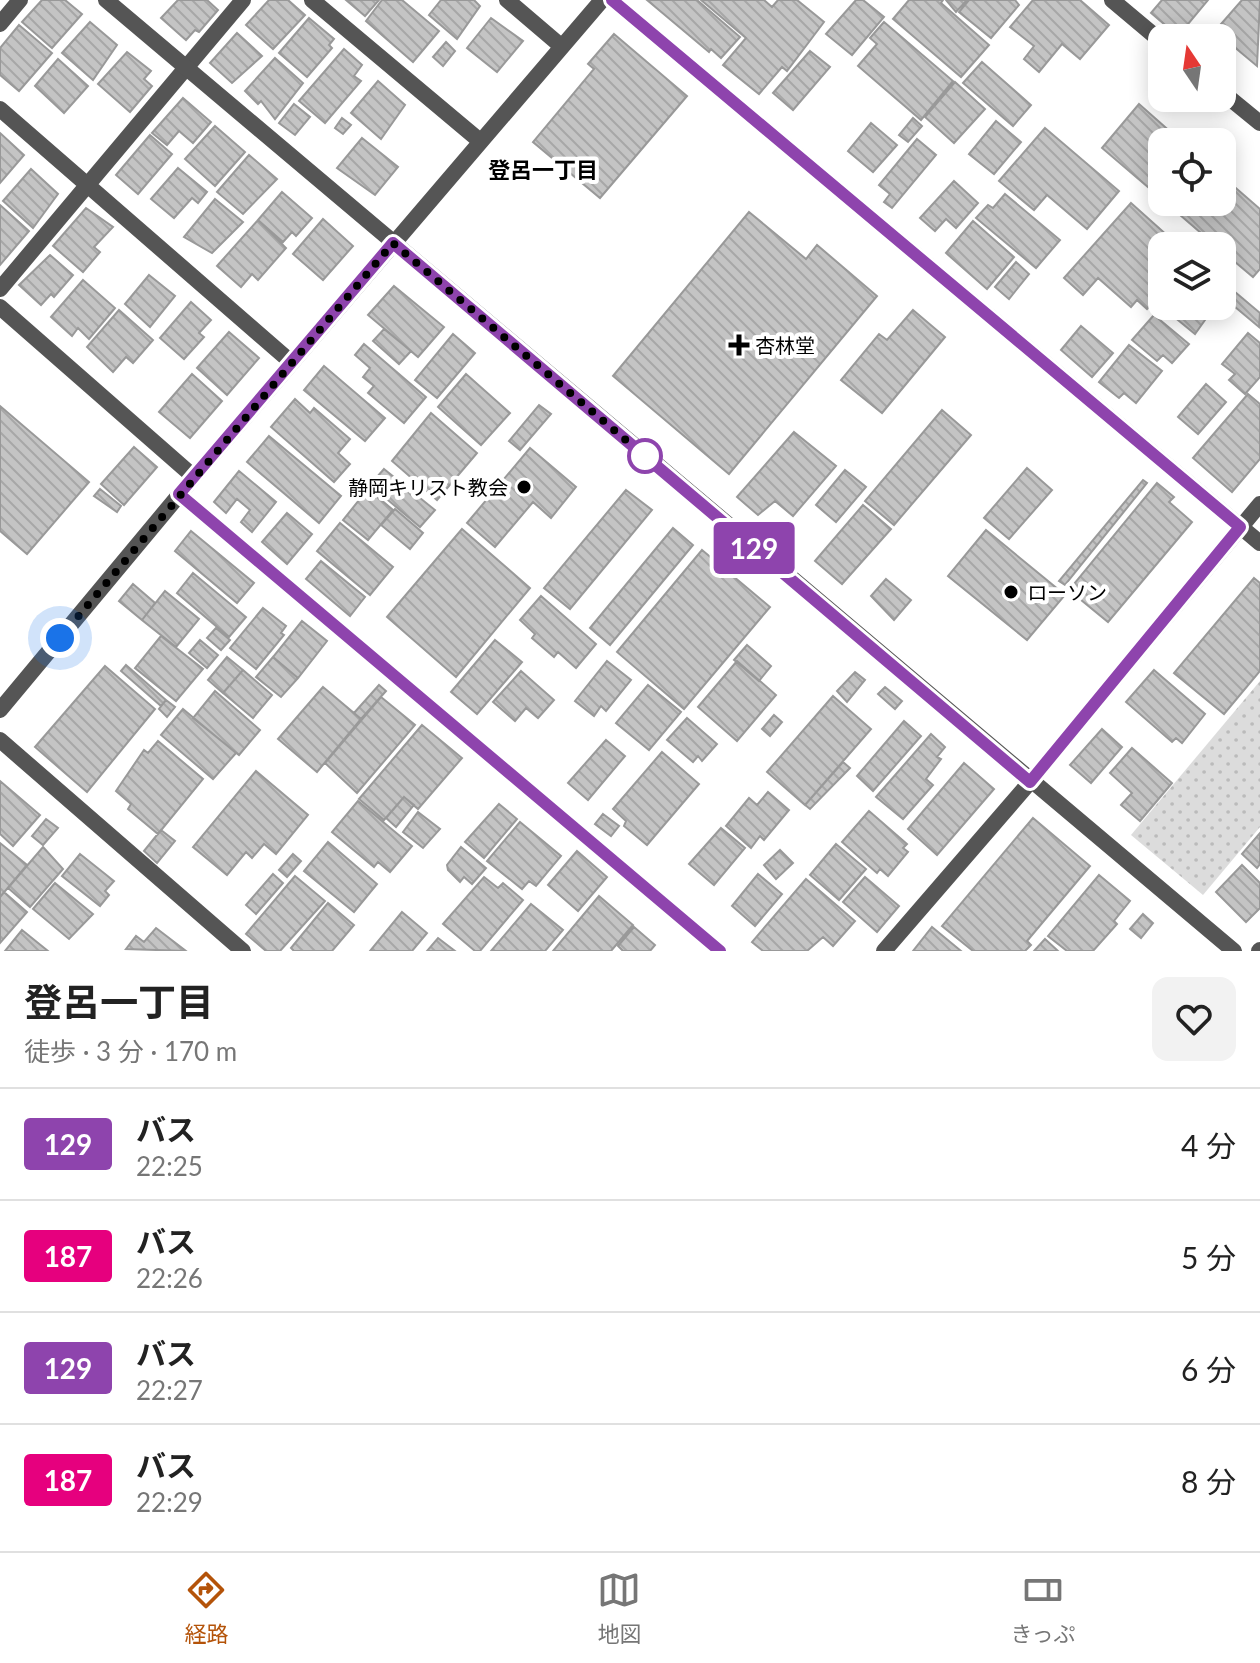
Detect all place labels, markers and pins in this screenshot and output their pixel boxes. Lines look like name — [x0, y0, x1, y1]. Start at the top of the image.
place label: 杏林堂 — [755, 333, 815, 357]
marker: 杏林堂 — [730, 336, 748, 354]
unlabelled marker — [628, 439, 662, 473]
place label: 静岡キリスト教会 — [348, 475, 508, 499]
marker: 静岡キリスト教会 — [515, 478, 533, 496]
place label: ローソン — [1027, 580, 1107, 604]
marker: ローソン — [1002, 583, 1020, 601]

